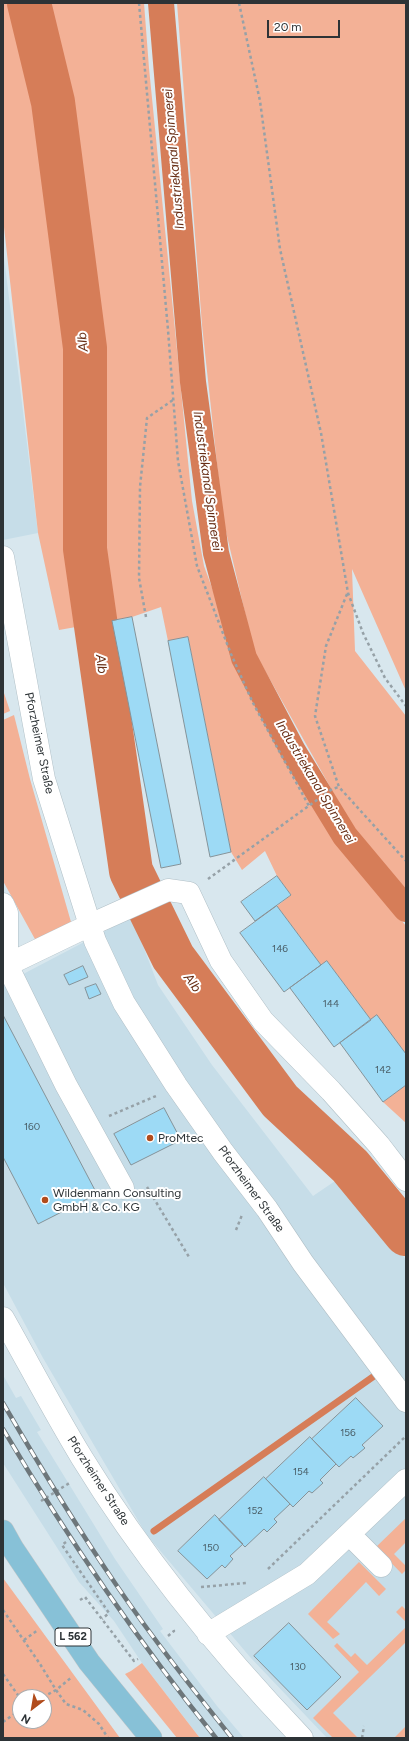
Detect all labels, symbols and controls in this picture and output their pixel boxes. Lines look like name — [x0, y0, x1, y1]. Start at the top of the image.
scale bar — [269, 12, 342, 38]
text: 20 m — [274, 20, 302, 34]
water label: Industriekanal Spinnerei — [160, 88, 188, 230]
water label: Alb — [74, 332, 92, 352]
water label: Industriekanal Spinnerei — [189, 410, 225, 552]
water label: Alb — [92, 653, 110, 675]
street label: Pforzheimer Straße — [21, 691, 57, 795]
water label: Industriekanal Spinnerei — [272, 718, 358, 846]
house number: 146 — [272, 943, 288, 955]
water label: Alb — [180, 971, 204, 995]
house number: 144 — [323, 998, 339, 1010]
house number: 142 — [375, 1064, 391, 1076]
house number: 160 — [24, 1121, 40, 1133]
place label: ProMtec — [158, 1131, 204, 1145]
marker: ProMtec — [145, 1133, 155, 1143]
street label: Pforzheimer Straße — [215, 1143, 287, 1235]
place label: Wildenmann Consulting GmbH & Co. KG — [53, 1186, 181, 1214]
marker: Wildenmann Consulting GmbH & Co. KG — [40, 1195, 50, 1205]
house number: 156 — [340, 1427, 356, 1439]
street label: Pforzheimer Straße — [64, 1434, 132, 1528]
house number: 154 — [293, 1466, 309, 1478]
house number: 152 — [247, 1505, 263, 1517]
house number: 150 — [203, 1542, 219, 1554]
road number: L 562 — [55, 1628, 91, 1646]
house number: 130 — [290, 1661, 306, 1673]
north arrow — [12, 1689, 52, 1729]
text: N — [19, 1711, 33, 1727]

